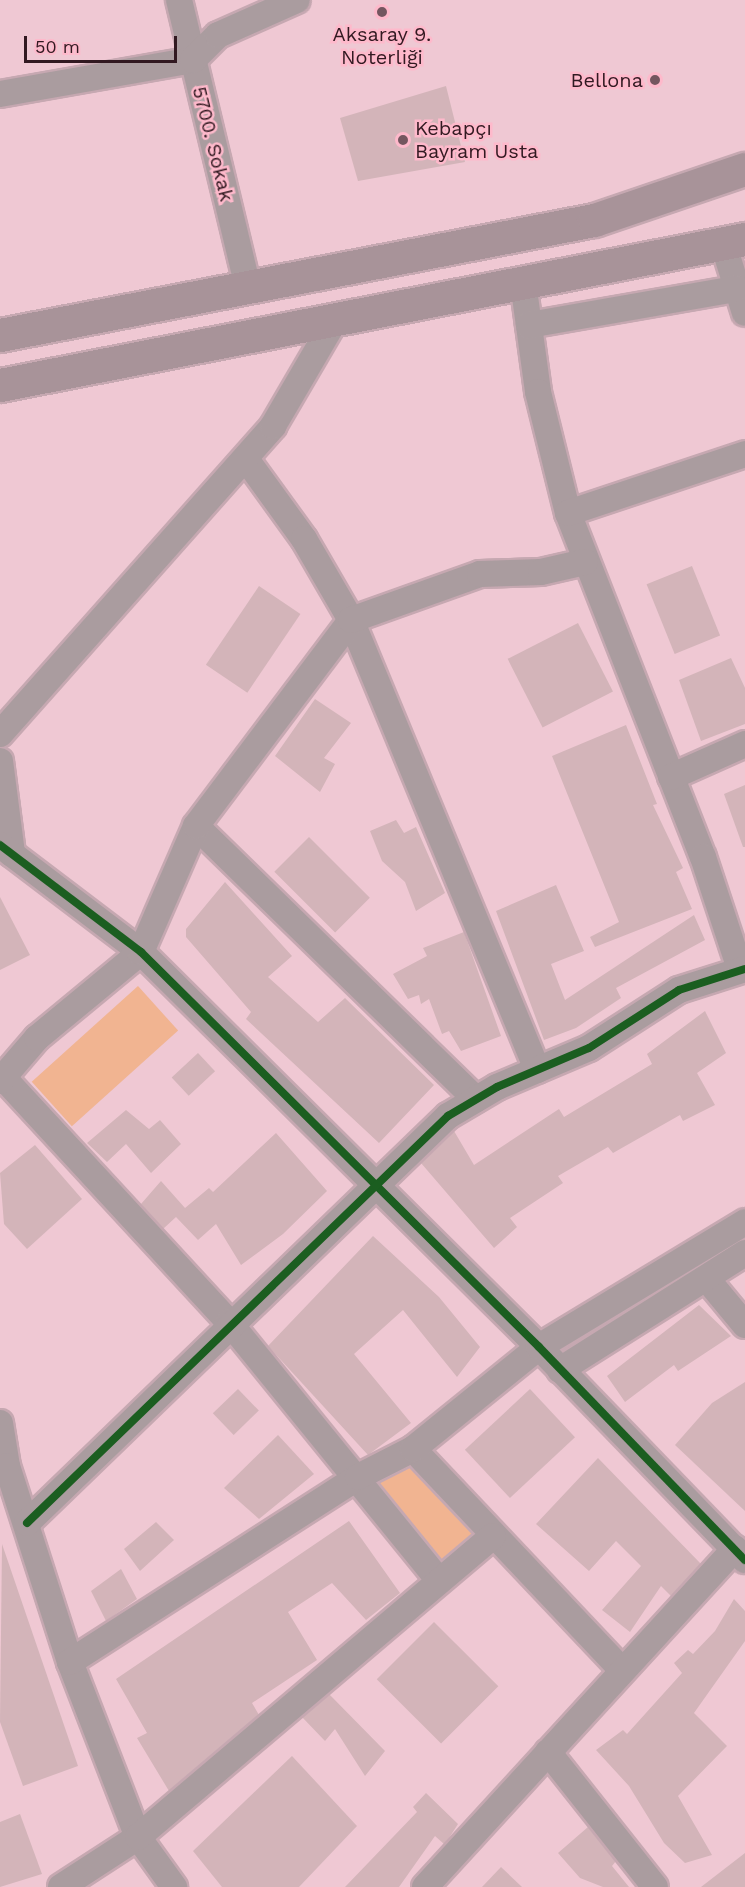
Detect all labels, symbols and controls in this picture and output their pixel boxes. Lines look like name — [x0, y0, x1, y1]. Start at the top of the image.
marker: Aksaray 9. Noterliği — [375, 5, 389, 19]
place label: Aksaray 9. Noterliği — [332, 22, 432, 69]
scale bar — [27, 24, 180, 62]
text: 50 m — [35, 36, 80, 57]
place label: Bellona — [570, 68, 643, 92]
marker: Bellona — [648, 73, 662, 87]
street label: 5700. Sokak — [187, 84, 239, 204]
place label: Kebapçı Bayram Usta — [415, 116, 538, 163]
marker: Kebapçı Bayram Usta — [396, 133, 410, 147]

